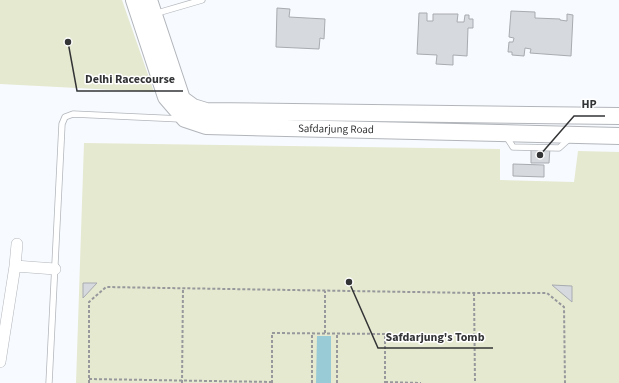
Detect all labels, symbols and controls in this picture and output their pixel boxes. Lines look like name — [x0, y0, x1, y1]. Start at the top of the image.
callout: Delhi Racecourse — [77, 67, 183, 91]
text: Delhi Racecourse — [85, 71, 175, 88]
callout: HP — [574, 92, 605, 116]
text: HP — [581, 96, 597, 113]
street label: Safdarjung Road — [298, 121, 374, 137]
callout: Safdarjung's Tomb — [378, 324, 493, 348]
text: Safdarjung's Tomb — [385, 329, 485, 346]

